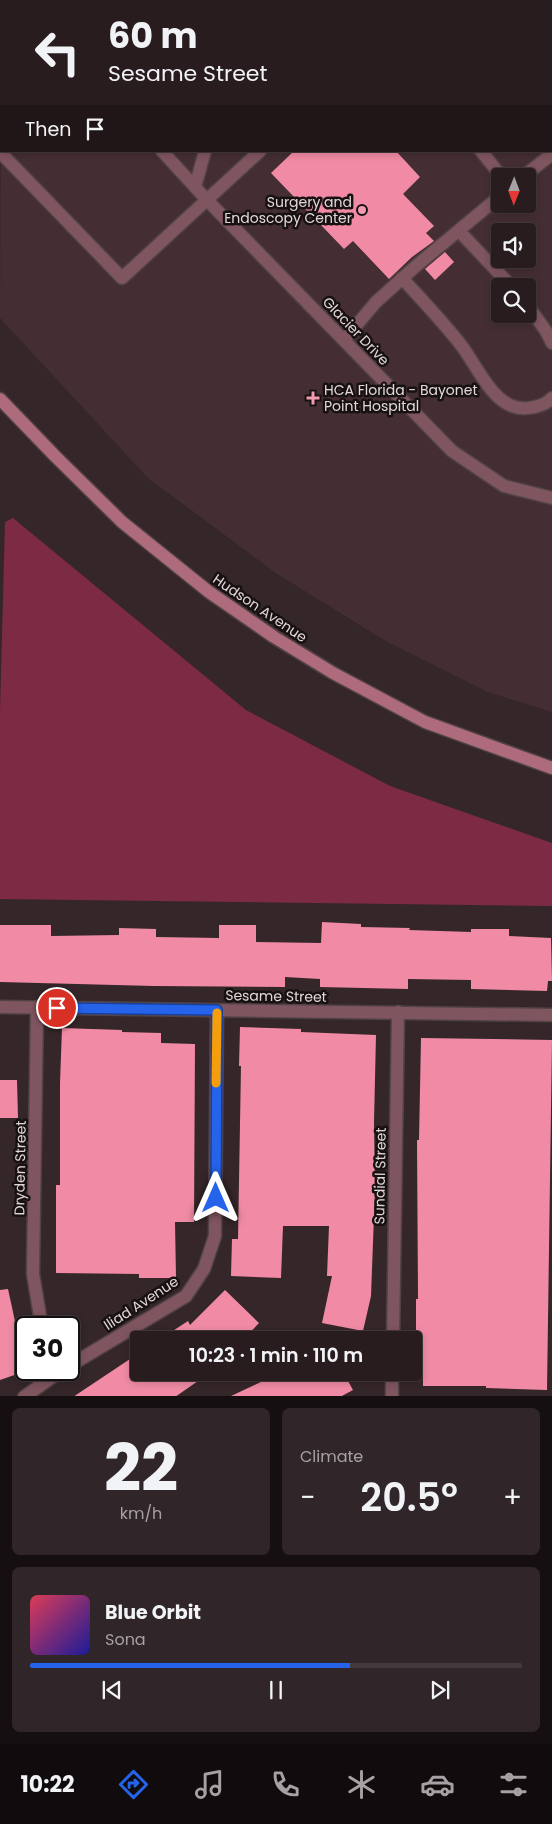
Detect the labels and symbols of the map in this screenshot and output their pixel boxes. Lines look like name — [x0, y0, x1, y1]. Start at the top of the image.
north arrow — [491, 168, 536, 212]
place label: Surgery and Endoscopy Center — [224, 192, 352, 228]
marker: Surgery and Endoscopy Center — [356, 204, 368, 216]
street label: Glacier Drive — [318, 292, 394, 370]
place label: HCA Florida - Bayonet Point Hospital — [324, 380, 478, 416]
marker: HCA Florida - Bayonet Point Hospital — [306, 391, 320, 405]
street label: Hudson Avenue — [209, 569, 311, 647]
street label: Sesame Street — [225, 985, 327, 1007]
pin — [36, 987, 78, 1029]
street label: Dryden Street — [9, 1120, 31, 1216]
street label: Sundial Street — [369, 1127, 391, 1225]
position arrow — [189, 1171, 241, 1223]
street label: Iliad Avenue — [100, 1271, 183, 1335]
speed limit sign: 30 — [15, 1316, 80, 1381]

